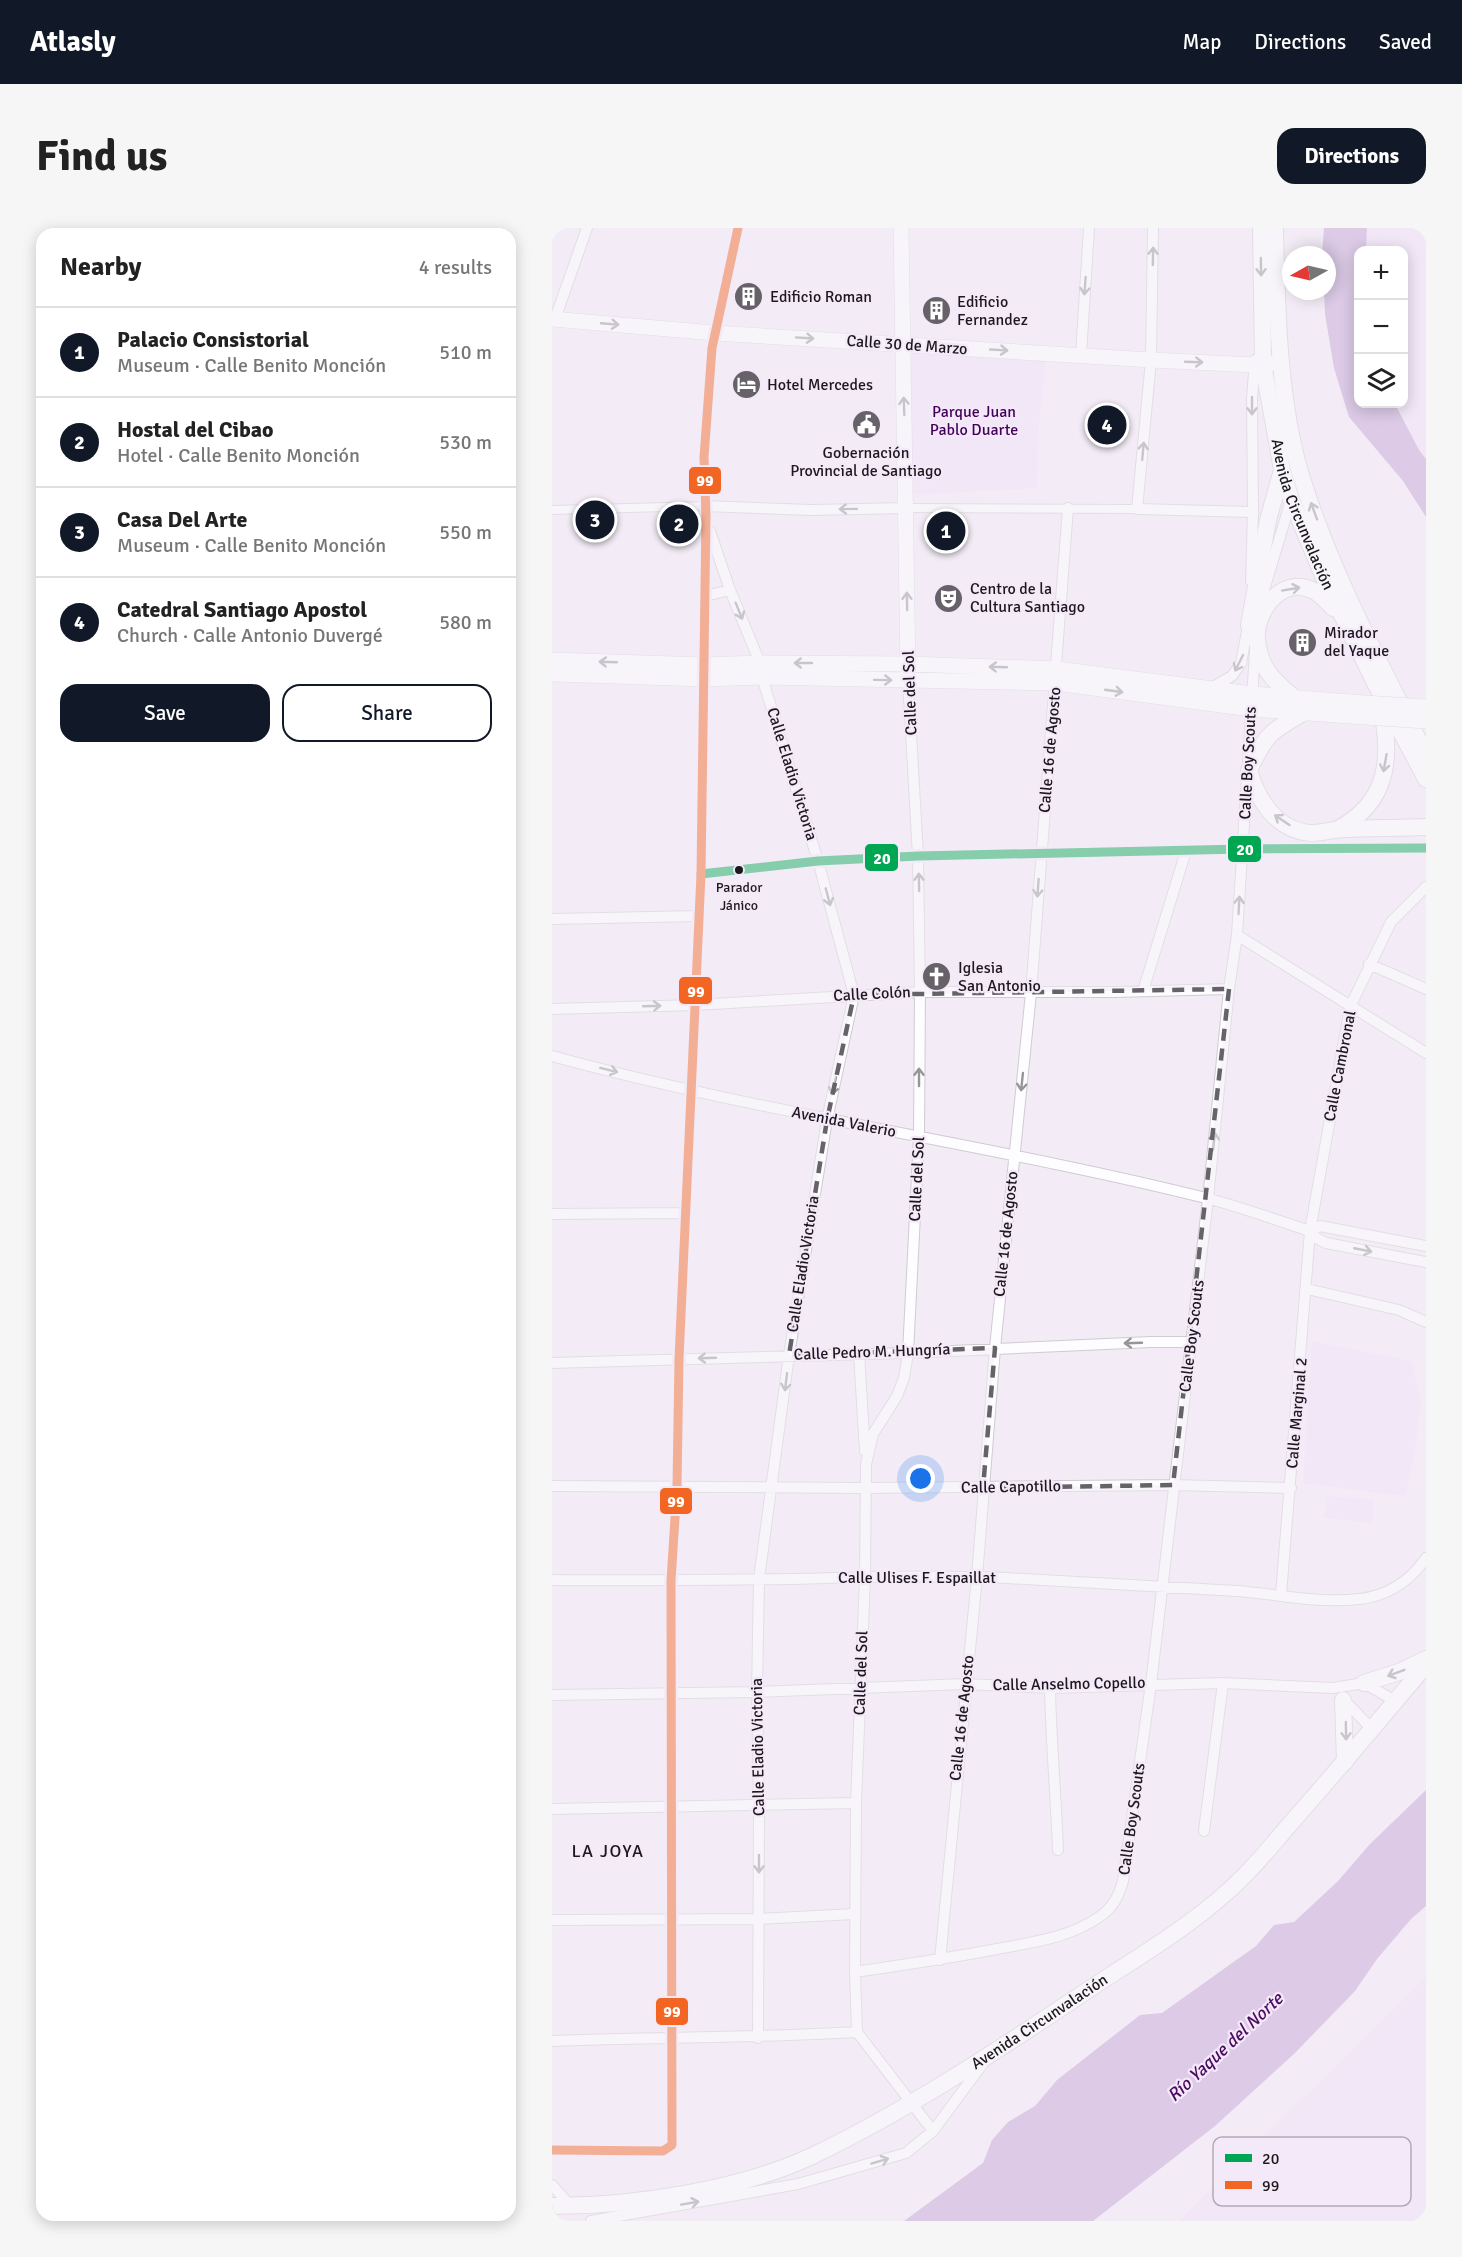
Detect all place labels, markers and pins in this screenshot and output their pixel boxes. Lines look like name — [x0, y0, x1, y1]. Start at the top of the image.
building icon: Edificio Roman — [733, 281, 765, 313]
place label: Edificio Roman — [770, 287, 872, 307]
place label: Edificio Fernandez — [957, 292, 1028, 330]
building icon: Edificio Fernandez — [920, 295, 952, 327]
hotel icon: Hotel Mercedes — [730, 369, 762, 401]
place label: Hotel Mercedes — [767, 375, 873, 395]
pin: 4 — [1088, 402, 1126, 448]
public building icon: Gobernación Provincial de Santiago — [850, 409, 882, 441]
place label: Gobernación Provincial de Santiago — [790, 443, 942, 481]
pin: 3 — [576, 498, 615, 542]
pin: 2 — [660, 502, 698, 546]
pin: 1 — [926, 508, 966, 554]
place label: Centro de la Cultura Santiago — [970, 579, 1085, 617]
theatre icon: Centro de la Cultura Santiago — [933, 582, 965, 614]
place label: Mirador del Yaque — [1324, 623, 1389, 661]
building icon: Mirador del Yaque — [1287, 626, 1319, 658]
marker: Parador Jánico — [733, 864, 745, 876]
place label: Parador Jánico — [716, 879, 763, 914]
place label: Iglesia San Antonio — [958, 958, 1041, 996]
church icon: Iglesia San Antonio — [921, 961, 953, 993]

